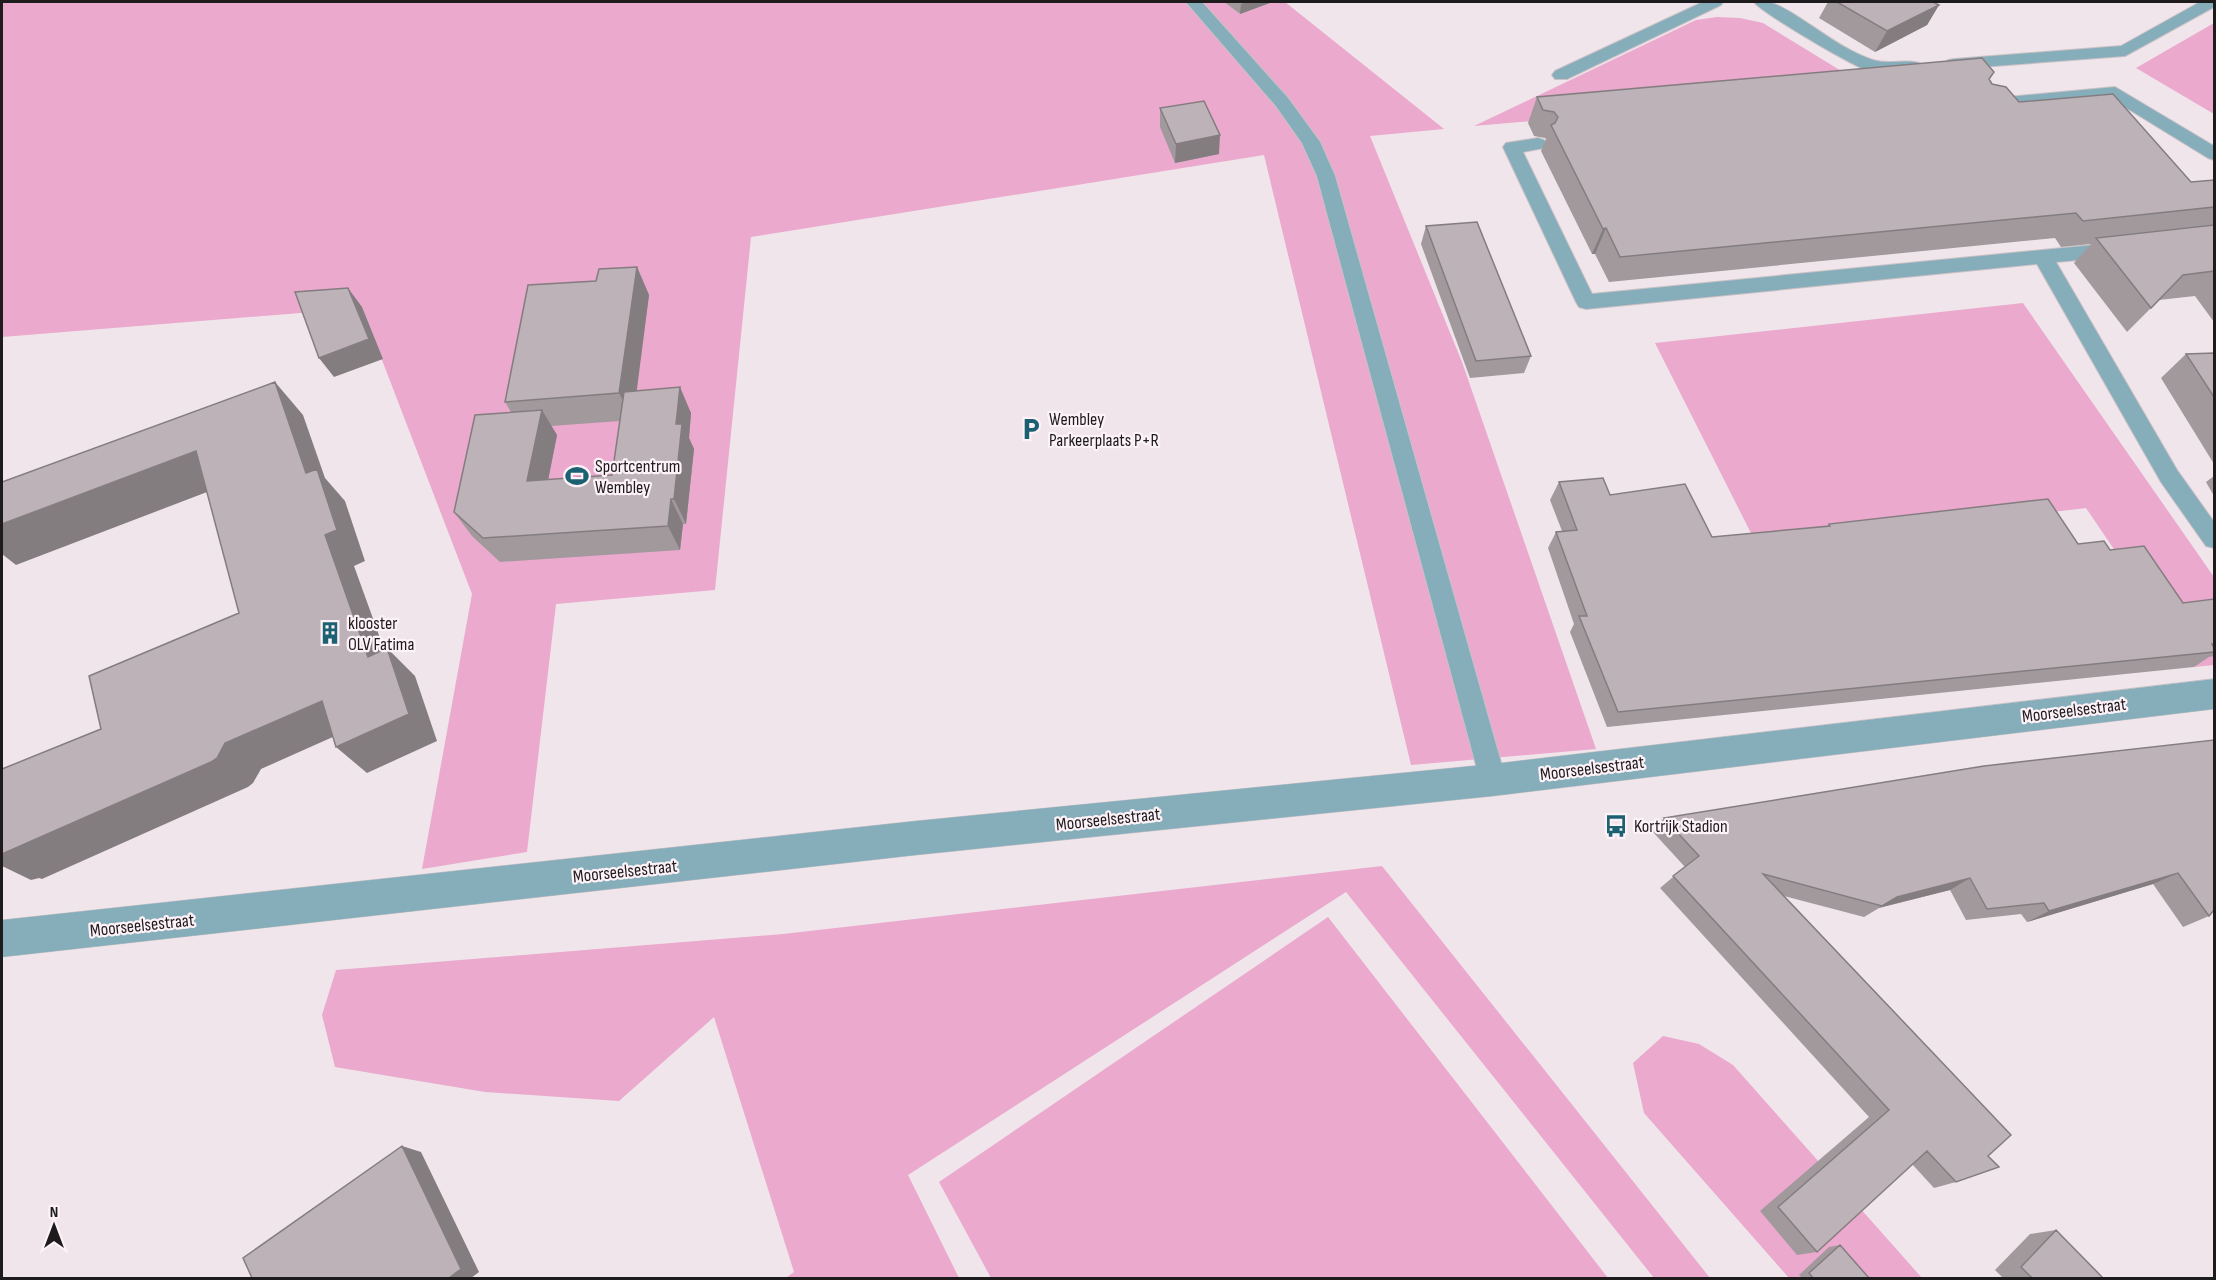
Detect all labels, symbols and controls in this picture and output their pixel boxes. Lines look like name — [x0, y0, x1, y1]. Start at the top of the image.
place label: Wembley Parkeerplaats P+R — [1049, 409, 1159, 451]
parking icon: Wembley Parkeerplaats P+R — [1018, 416, 1044, 442]
place label: Sportcentrum Wembley — [595, 456, 680, 498]
sports icon: Sportcentrum Wembley — [564, 463, 590, 489]
place label: klooster OLV Fatima — [348, 613, 414, 655]
building icon: klooster OLV Fatima — [317, 620, 343, 646]
street label: Moorseelsestraat — [2021, 694, 2128, 727]
street label: Moorseelsestraat — [1539, 752, 1646, 785]
street label: Moorseelsestraat — [1055, 804, 1162, 835]
bus stop icon: Kortrijk Stadion — [1603, 813, 1629, 839]
place label: Kortrijk Stadion — [1634, 816, 1728, 837]
street label: Moorseelsestraat — [572, 856, 679, 887]
street label: Moorseelsestraat — [89, 910, 196, 941]
north arrow — [24, 1196, 84, 1256]
text: N — [50, 1203, 58, 1222]

